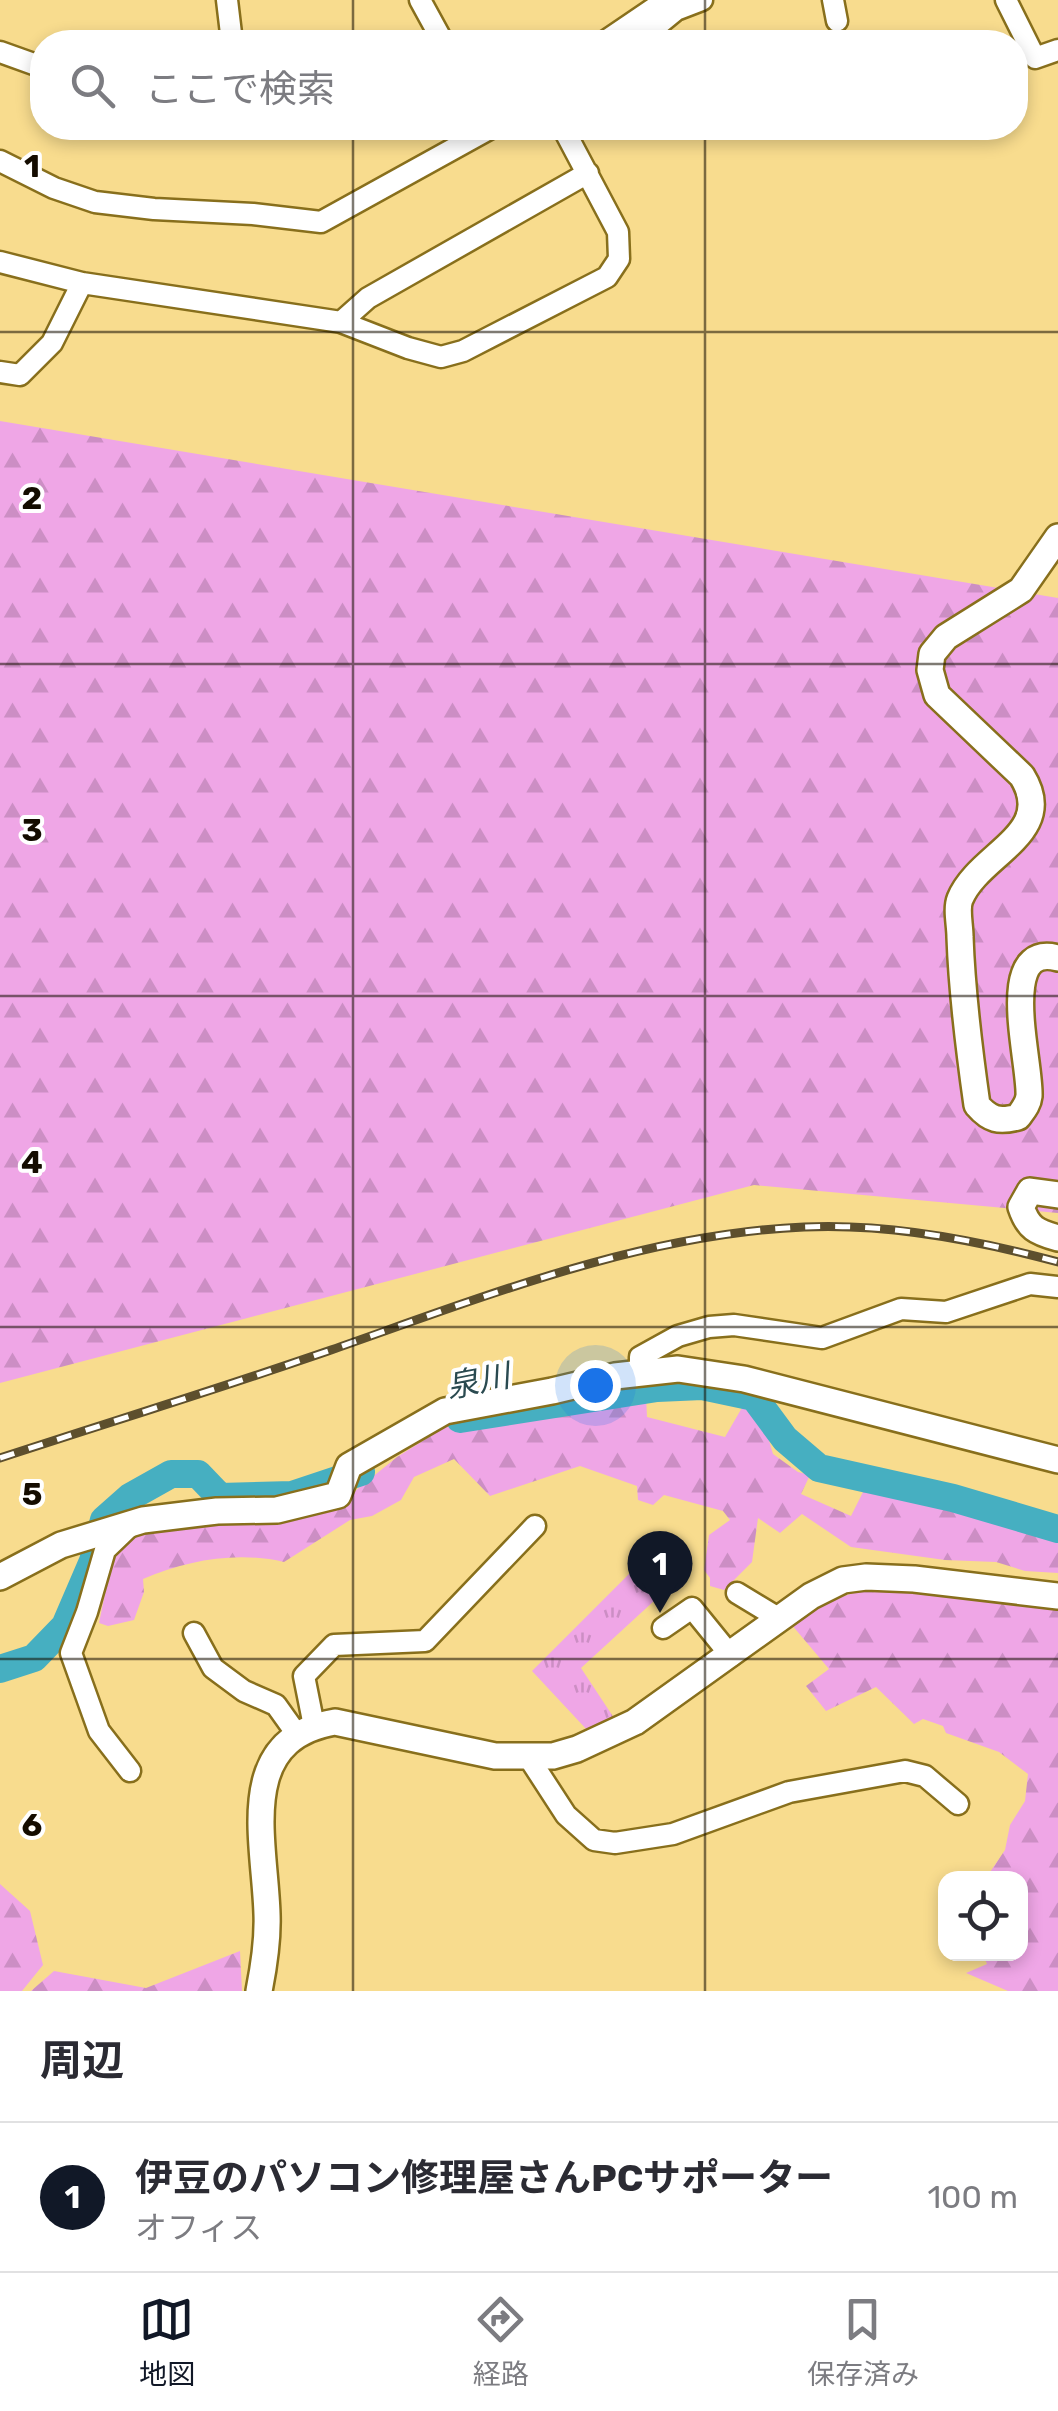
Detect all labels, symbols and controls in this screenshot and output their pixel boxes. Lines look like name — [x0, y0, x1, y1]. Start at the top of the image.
search box — [30, 30, 1028, 140]
icon: search — [65, 58, 120, 113]
text: ここで検索 — [145, 66, 335, 112]
text: 1 — [24, 147, 40, 185]
text: 2 — [22, 479, 42, 517]
text: 3 — [21, 811, 43, 849]
text: 4 — [21, 1143, 43, 1181]
water label: 泉川 — [443, 1356, 516, 1406]
your location — [570, 1360, 621, 1411]
text: 5 — [22, 1475, 42, 1513]
pin: 1 — [628, 1530, 692, 1613]
text: 6 — [22, 1806, 42, 1844]
map controls — [938, 1871, 1028, 1961]
button: locate — [938, 1871, 1028, 1961]
text: 周辺 — [40, 2036, 124, 2086]
text: 伊豆のパソコン修理屋さんPCサポーター — [135, 2155, 833, 2201]
text: 1 — [65, 2178, 80, 2216]
text: 100 m — [927, 2178, 1018, 2216]
text: オフィス — [135, 2209, 262, 2247]
tab: 地図 — [139, 2292, 195, 2392]
tab: 経路 — [473, 2292, 529, 2392]
tab: 保存済み — [807, 2292, 919, 2392]

